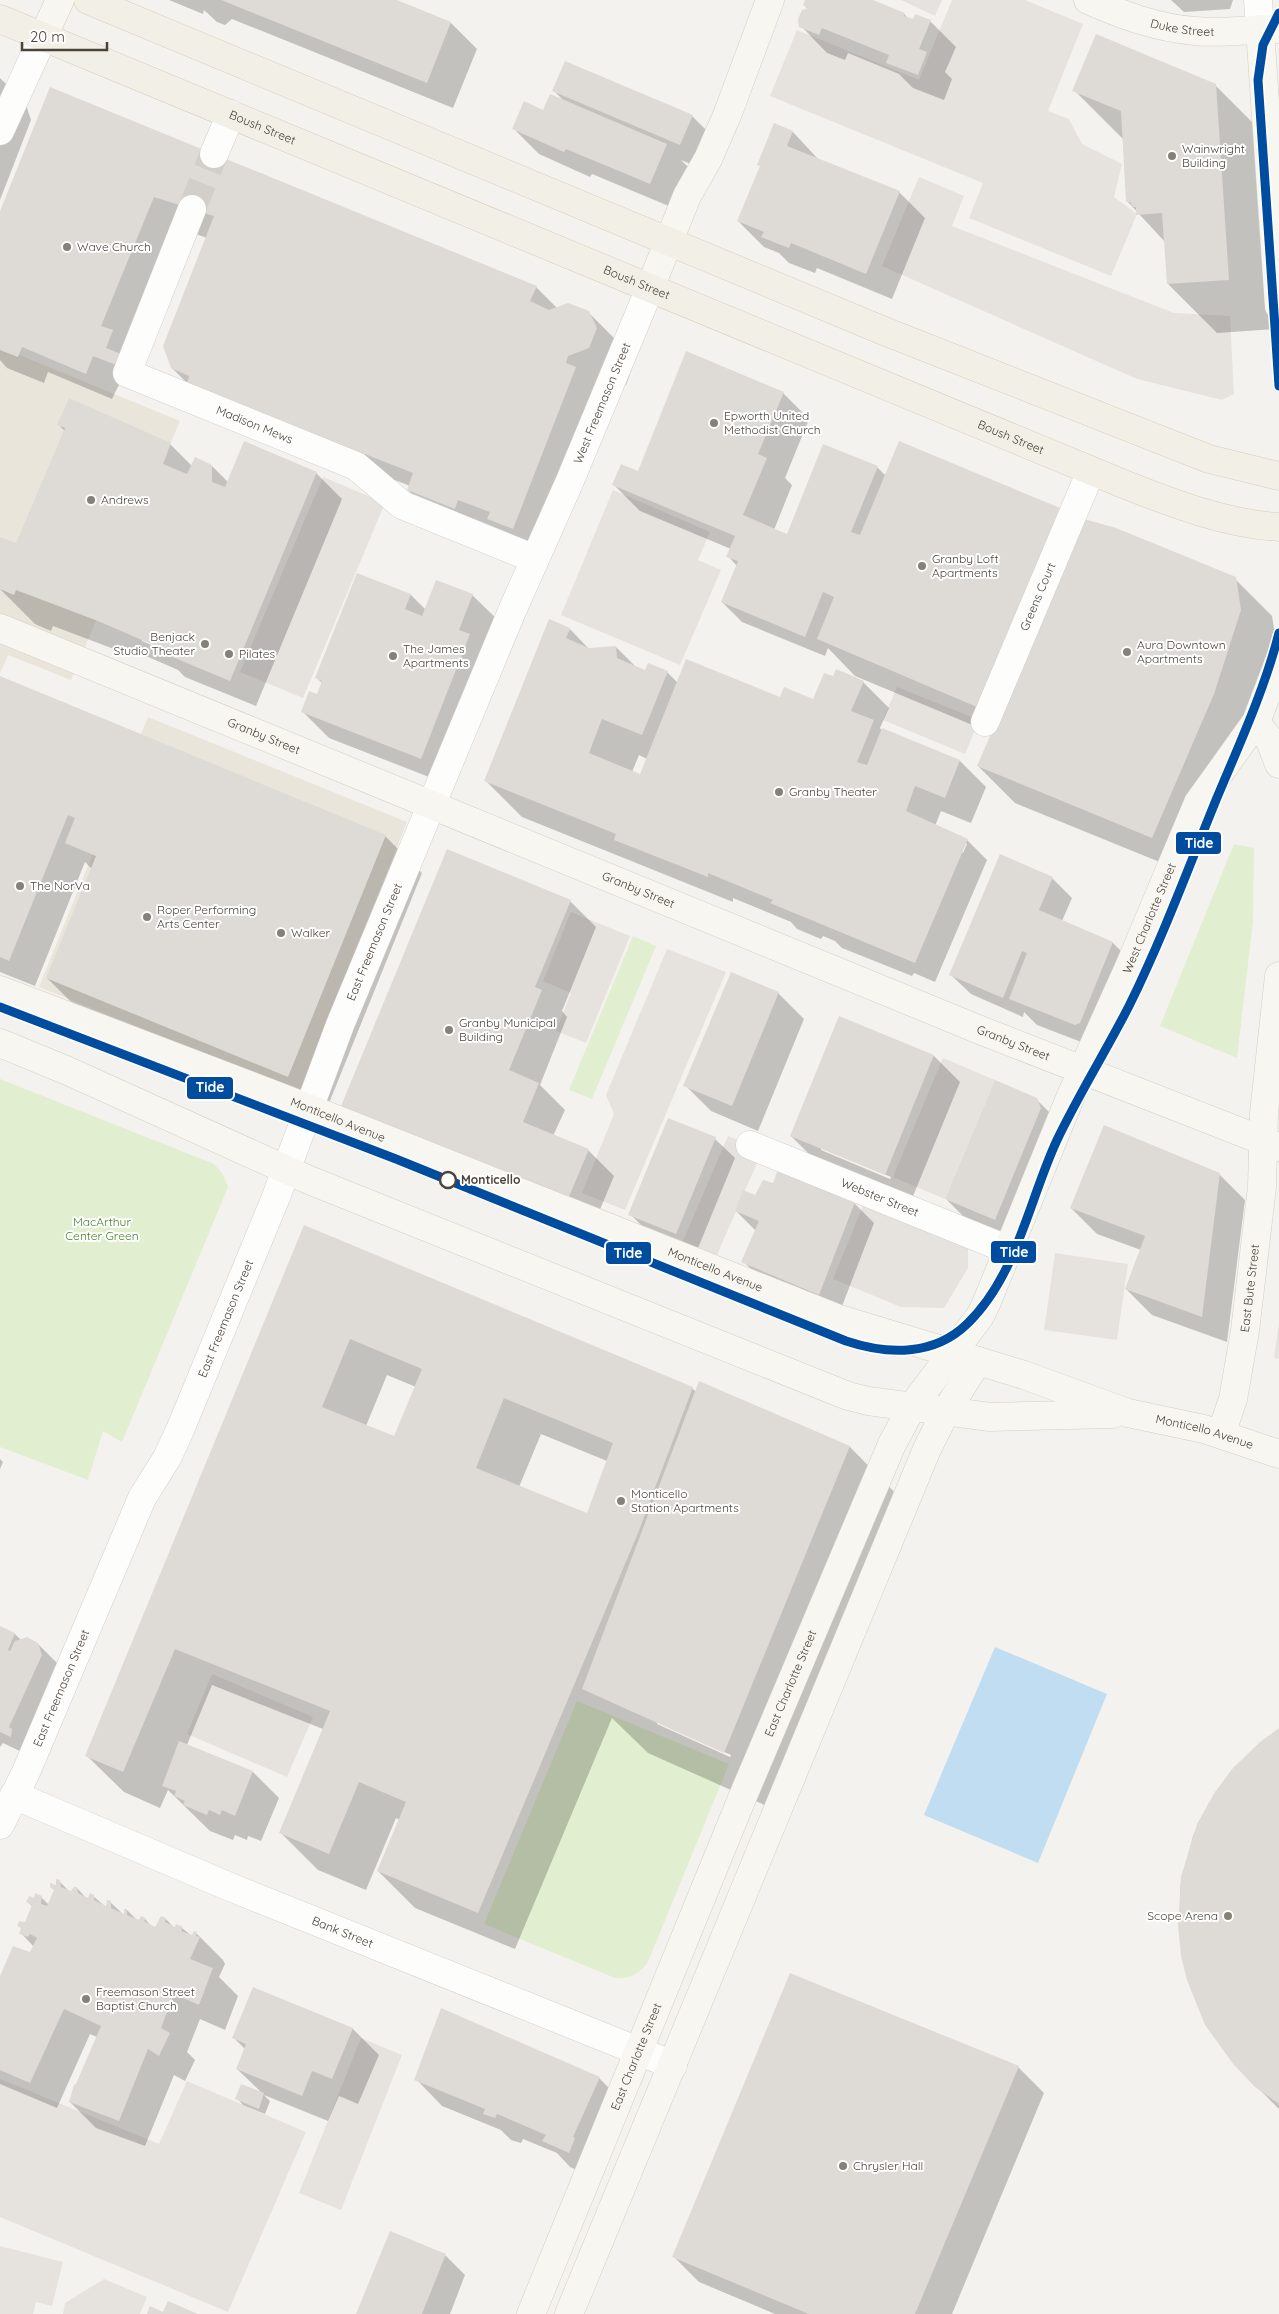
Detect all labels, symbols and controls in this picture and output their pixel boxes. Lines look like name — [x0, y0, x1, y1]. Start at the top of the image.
street label: Duke Street — [1149, 15, 1214, 39]
scale bar — [22, 20, 108, 52]
text: 20 m — [30, 27, 65, 46]
street label: Boush Street — [227, 107, 298, 148]
place label: Wainwright Building — [1182, 141, 1245, 170]
marker: Wainwright Building — [1166, 150, 1178, 162]
place label: Wave Church — [77, 239, 151, 254]
marker: Wave Church — [61, 241, 73, 253]
street label: Boush Street — [601, 262, 672, 302]
street label: West Freemason Street — [570, 340, 634, 466]
street label: Madison Mews — [214, 402, 296, 447]
place label: Epworth United Methodist Church — [724, 408, 821, 437]
street label: Boush Street — [976, 416, 1046, 457]
marker: Epworth United Methodist Church — [708, 417, 720, 429]
place label: Andrews — [101, 492, 149, 507]
marker: Andrews — [85, 494, 97, 506]
place label: Granby Loft Apartments — [932, 551, 998, 580]
marker: Granby Loft Apartments — [916, 560, 928, 572]
street label: Greens Court — [1016, 560, 1059, 633]
place label: Benjack Studio Theater — [113, 629, 195, 658]
place label: Aura Downtown Apartments — [1137, 637, 1226, 666]
marker: Benjack Studio Theater — [199, 638, 211, 650]
place label: The James Apartments — [403, 641, 469, 670]
place label: Pilates — [239, 646, 276, 661]
marker: Aura Downtown Apartments — [1121, 646, 1133, 658]
marker: Pilates — [223, 648, 235, 660]
marker: The James Apartments — [387, 650, 399, 662]
street label: Granby Street — [225, 714, 302, 757]
place label: Granby Theater — [789, 784, 877, 799]
marker: Granby Theater — [773, 786, 785, 798]
line badge: Tide — [1175, 831, 1222, 855]
text: Tide — [1184, 834, 1214, 852]
street label: West Charlotte Street — [1119, 861, 1179, 976]
street label: Granby Street — [600, 868, 677, 911]
place label: The NorVa — [30, 878, 90, 893]
marker: The NorVa — [14, 880, 26, 892]
street label: East Freemason Street — [343, 881, 405, 1003]
place label: Roper Performing Arts Center — [157, 902, 256, 931]
marker: Roper Performing Arts Center — [141, 911, 153, 923]
place label: Walker — [291, 925, 330, 940]
marker: Walker — [275, 927, 287, 939]
place label: Granby Municipal Building — [459, 1015, 556, 1044]
street label: Granby Street — [975, 1022, 1052, 1064]
marker: Granby Municipal Building — [443, 1024, 455, 1036]
line badge: Tide — [186, 1076, 234, 1100]
text: Tide — [195, 1078, 225, 1096]
street label: Monticello Avenue — [288, 1094, 388, 1145]
marker: Monticello — [439, 1171, 457, 1189]
place label: Monticello — [461, 1172, 521, 1187]
street label: Webster Street — [839, 1175, 921, 1220]
park label: MacArthur Center Green — [65, 1214, 139, 1243]
line badge: Tide — [990, 1240, 1037, 1264]
line badge: Tide — [605, 1241, 652, 1265]
text: Tide — [999, 1243, 1029, 1261]
street label: East Bute Street — [1237, 1243, 1262, 1333]
text: Tide — [613, 1244, 643, 1262]
street label: Monticello Avenue — [666, 1244, 765, 1295]
street label: East Freemason Street — [194, 1257, 256, 1380]
street label: Monticello Avenue — [1154, 1411, 1256, 1452]
place label: Monticello Station Apartments — [631, 1486, 739, 1515]
marker: Monticello Station Apartments — [615, 1495, 627, 1507]
street label: East Freemason Street — [30, 1627, 92, 1749]
street label: East Charlotte Street — [761, 1628, 819, 1739]
place label: Scope Arena — [1147, 1908, 1218, 1923]
marker: Scope Arena — [1222, 1910, 1234, 1922]
street label: Bank Street — [310, 1913, 375, 1951]
place label: Freemason Street Baptist Church — [96, 1984, 195, 2013]
marker: Freemason Street Baptist Church — [80, 1993, 92, 2005]
street label: East Charlotte Street — [607, 2001, 664, 2112]
place label: Chrysler Hall — [853, 2158, 923, 2173]
marker: Chrysler Hall — [837, 2160, 849, 2172]

